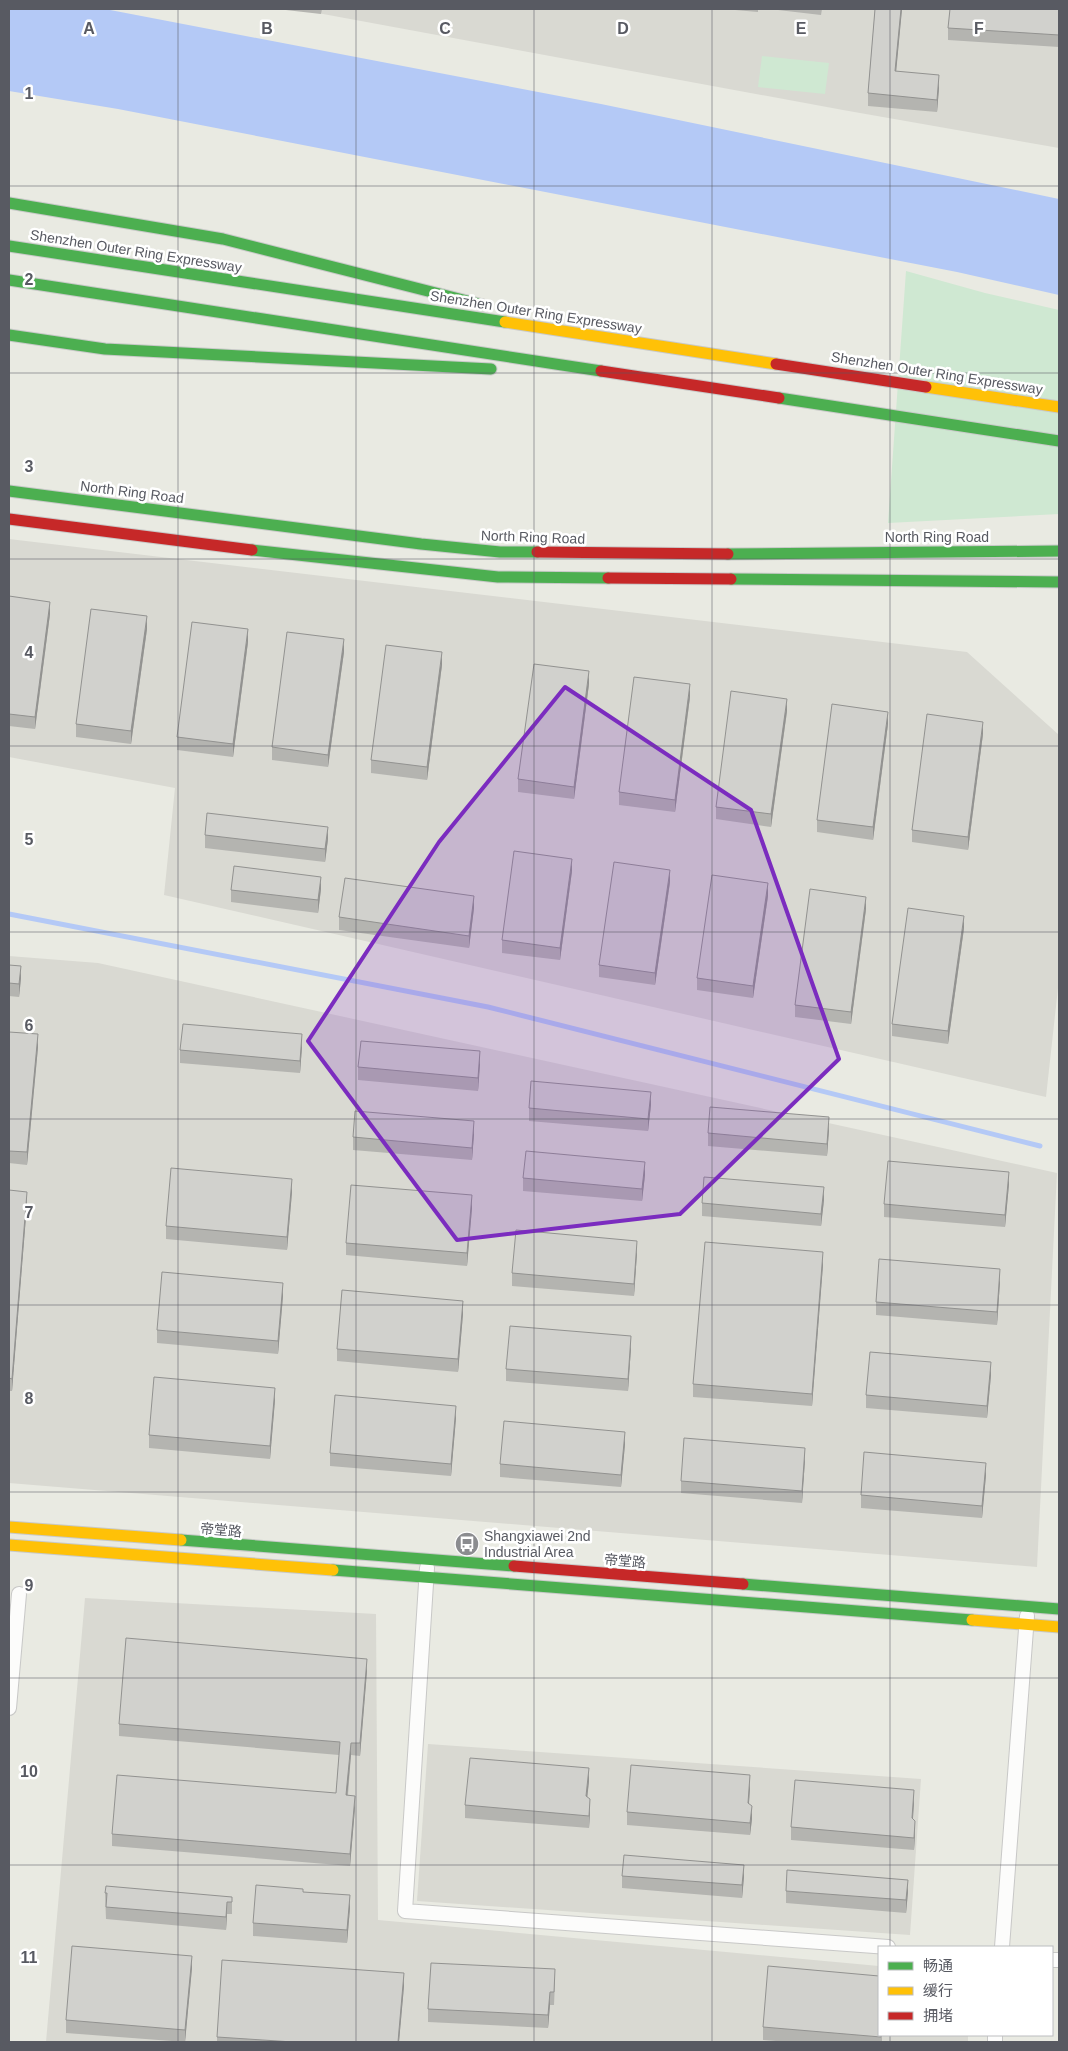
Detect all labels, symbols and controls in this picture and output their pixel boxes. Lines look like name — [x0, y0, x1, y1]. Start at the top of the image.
text: A — [83, 20, 95, 37]
text: B — [261, 20, 273, 37]
text: C — [439, 20, 451, 37]
text: D — [617, 20, 629, 37]
text: E — [796, 20, 807, 37]
text: F — [974, 20, 984, 37]
text: 1 — [25, 85, 34, 102]
street label: Shenzhen Outer Ring Expressway — [29, 226, 243, 276]
text: 2 — [25, 271, 34, 288]
street label: Shenzhen Outer Ring Expressway — [429, 287, 643, 337]
street label: Shenzhen Outer Ring Expressway — [830, 348, 1044, 398]
text: 3 — [25, 458, 34, 475]
street label: North Ring Road — [79, 478, 185, 506]
street label: North Ring Road — [481, 527, 585, 547]
street label: North Ring Road — [885, 529, 989, 545]
text: 4 — [25, 644, 34, 661]
text: 5 — [25, 831, 34, 848]
text: 6 — [25, 1017, 34, 1034]
text: 7 — [25, 1204, 34, 1221]
text: 8 — [25, 1390, 34, 1407]
street label: 帝堂路 — [199, 1520, 243, 1540]
place label: Shangxiawei 2nd Industrial Area — [484, 1528, 591, 1560]
bus stop icon: Shangxiawei 2nd Industrial Area — [454, 1531, 480, 1557]
street label: 帝堂路 — [603, 1551, 647, 1571]
text: 9 — [25, 1577, 34, 1594]
text: 10 — [20, 1763, 38, 1780]
legend — [878, 1946, 1053, 2036]
text: 11 — [21, 1949, 38, 1966]
text: 畅通 — [923, 1957, 953, 1974]
text: 缓行 — [923, 1982, 953, 1999]
text: 拥堵 — [923, 2007, 953, 2024]

